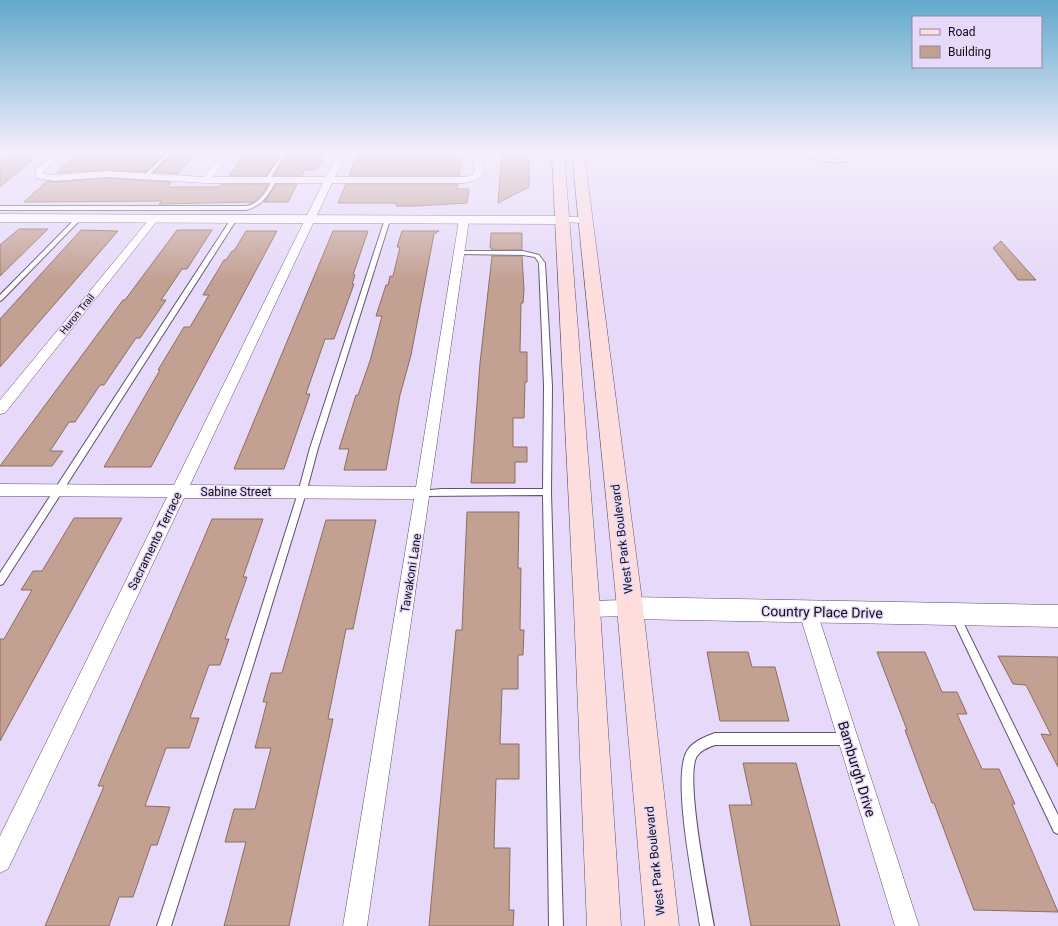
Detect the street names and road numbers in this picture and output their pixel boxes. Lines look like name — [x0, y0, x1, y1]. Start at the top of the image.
street label: Huron Trail — [57, 292, 97, 336]
street label: West Park Boulevard — [608, 483, 636, 595]
street label: Sabine Street — [201, 485, 272, 499]
street label: Sacramento Terrace — [125, 490, 185, 592]
street label: Tawakoni Lane — [398, 532, 424, 614]
street label: Country Place Drive — [761, 603, 883, 621]
street label: Bamburgh Drive — [835, 719, 879, 819]
street label: West Park Boulevard — [642, 805, 668, 917]

